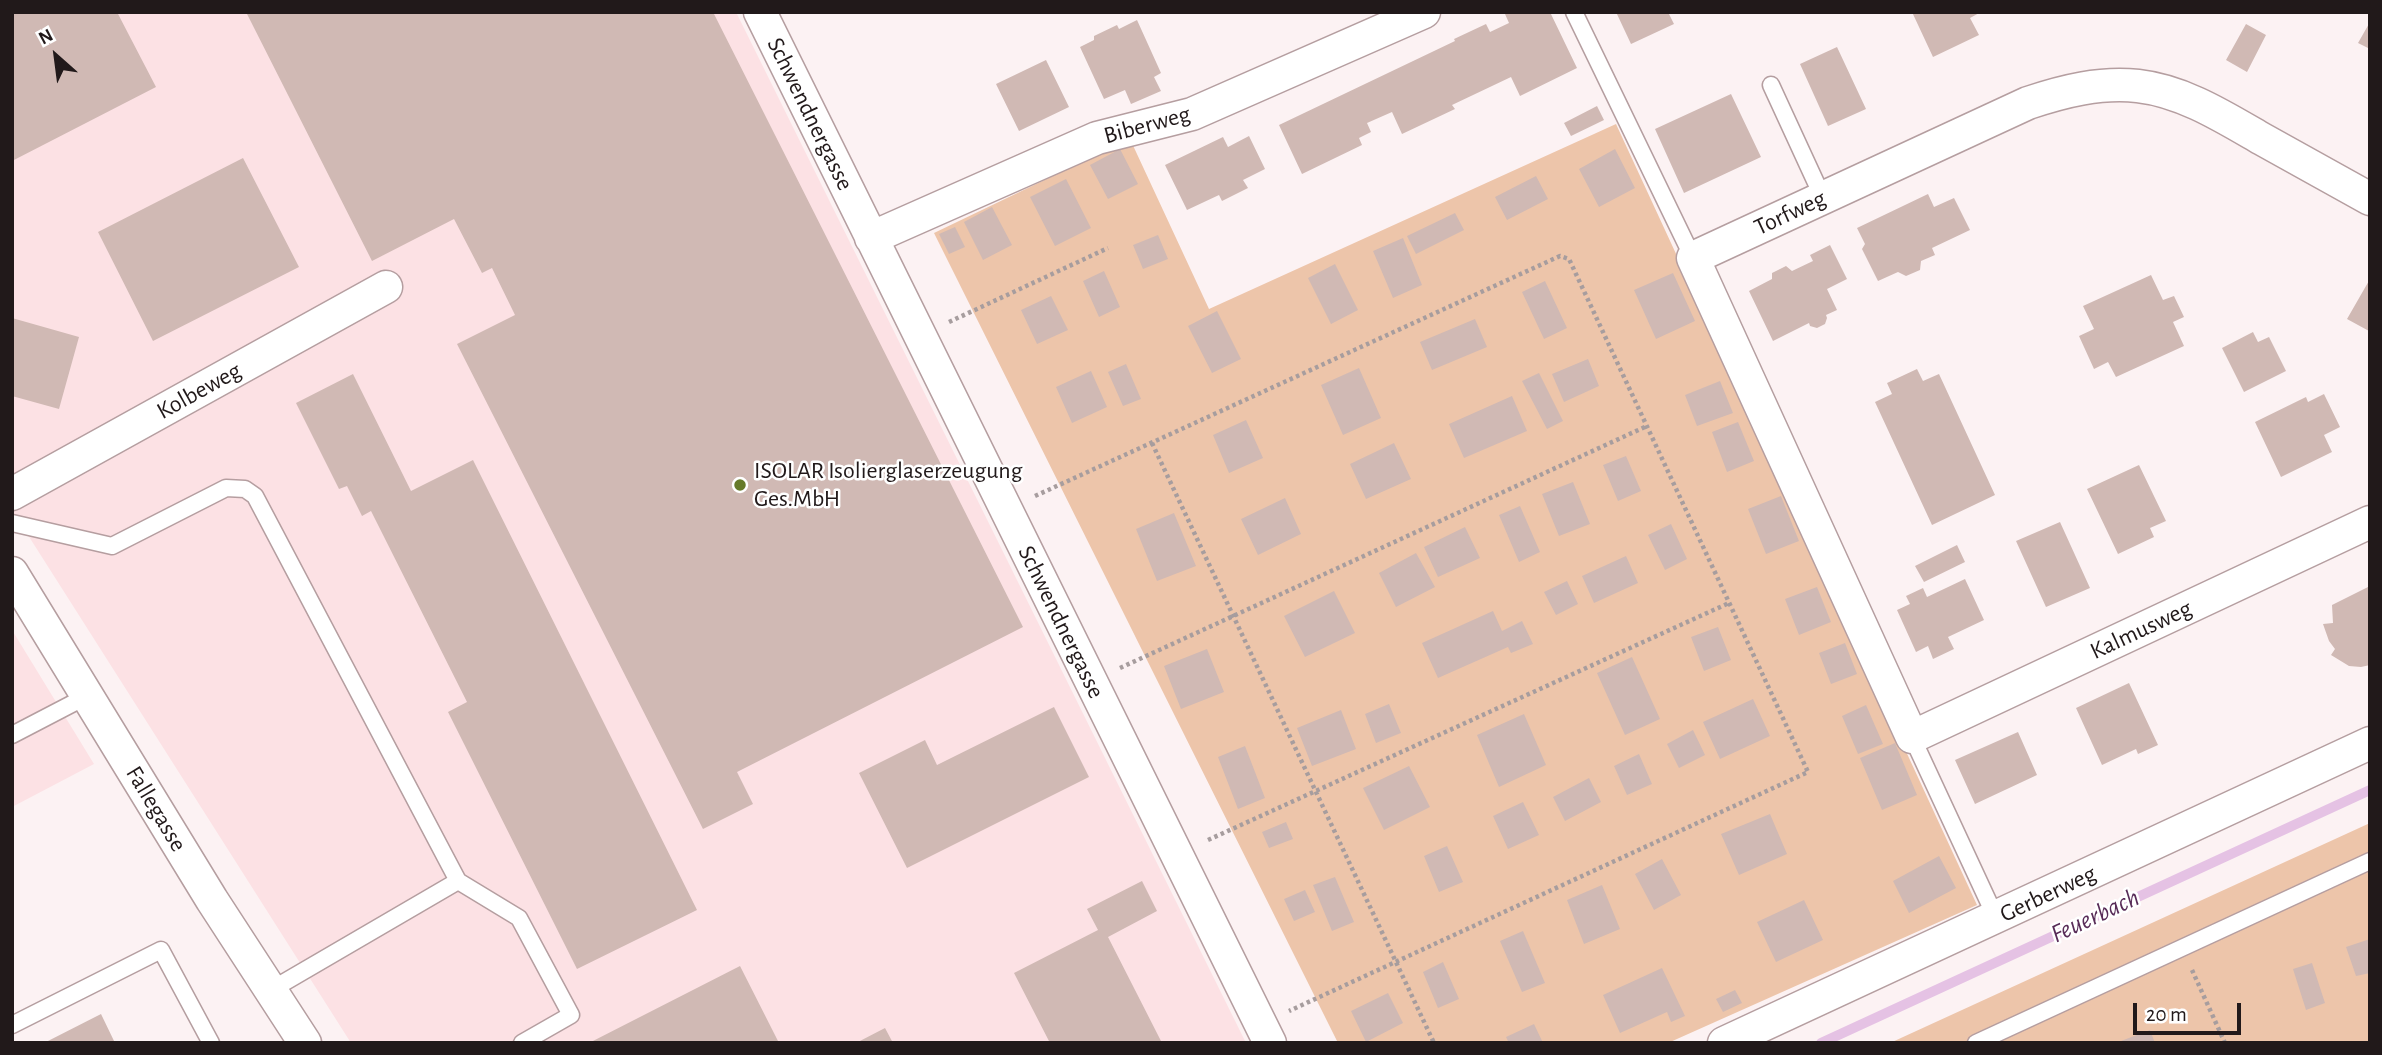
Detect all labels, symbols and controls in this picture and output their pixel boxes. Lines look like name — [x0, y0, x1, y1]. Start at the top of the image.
north arrow — [21, 21, 91, 91]
text: N — [36, 26, 56, 49]
street label: Schwendnergasse — [761, 33, 859, 195]
street label: Biberweg — [1101, 100, 1193, 150]
street label: Torfweg — [1750, 184, 1830, 242]
street label: Kolbeweg — [152, 356, 246, 426]
place label: ISOLAR Isolierglaserzeugung Ges.MbH — [754, 457, 1022, 513]
marker: ISOLAR Isolierglaserzeugung Ges.MbH — [732, 477, 748, 493]
street label: Schwendnergasse — [1012, 541, 1110, 703]
street label: Kalmusweg — [2086, 594, 2196, 666]
street label: Fallegasse — [119, 761, 193, 857]
street label: Gerberweg — [1995, 859, 2101, 929]
water label: Feuerbach — [2046, 882, 2144, 950]
scale bar — [2137, 988, 2246, 1032]
text: 20 m — [2146, 1004, 2187, 1025]

